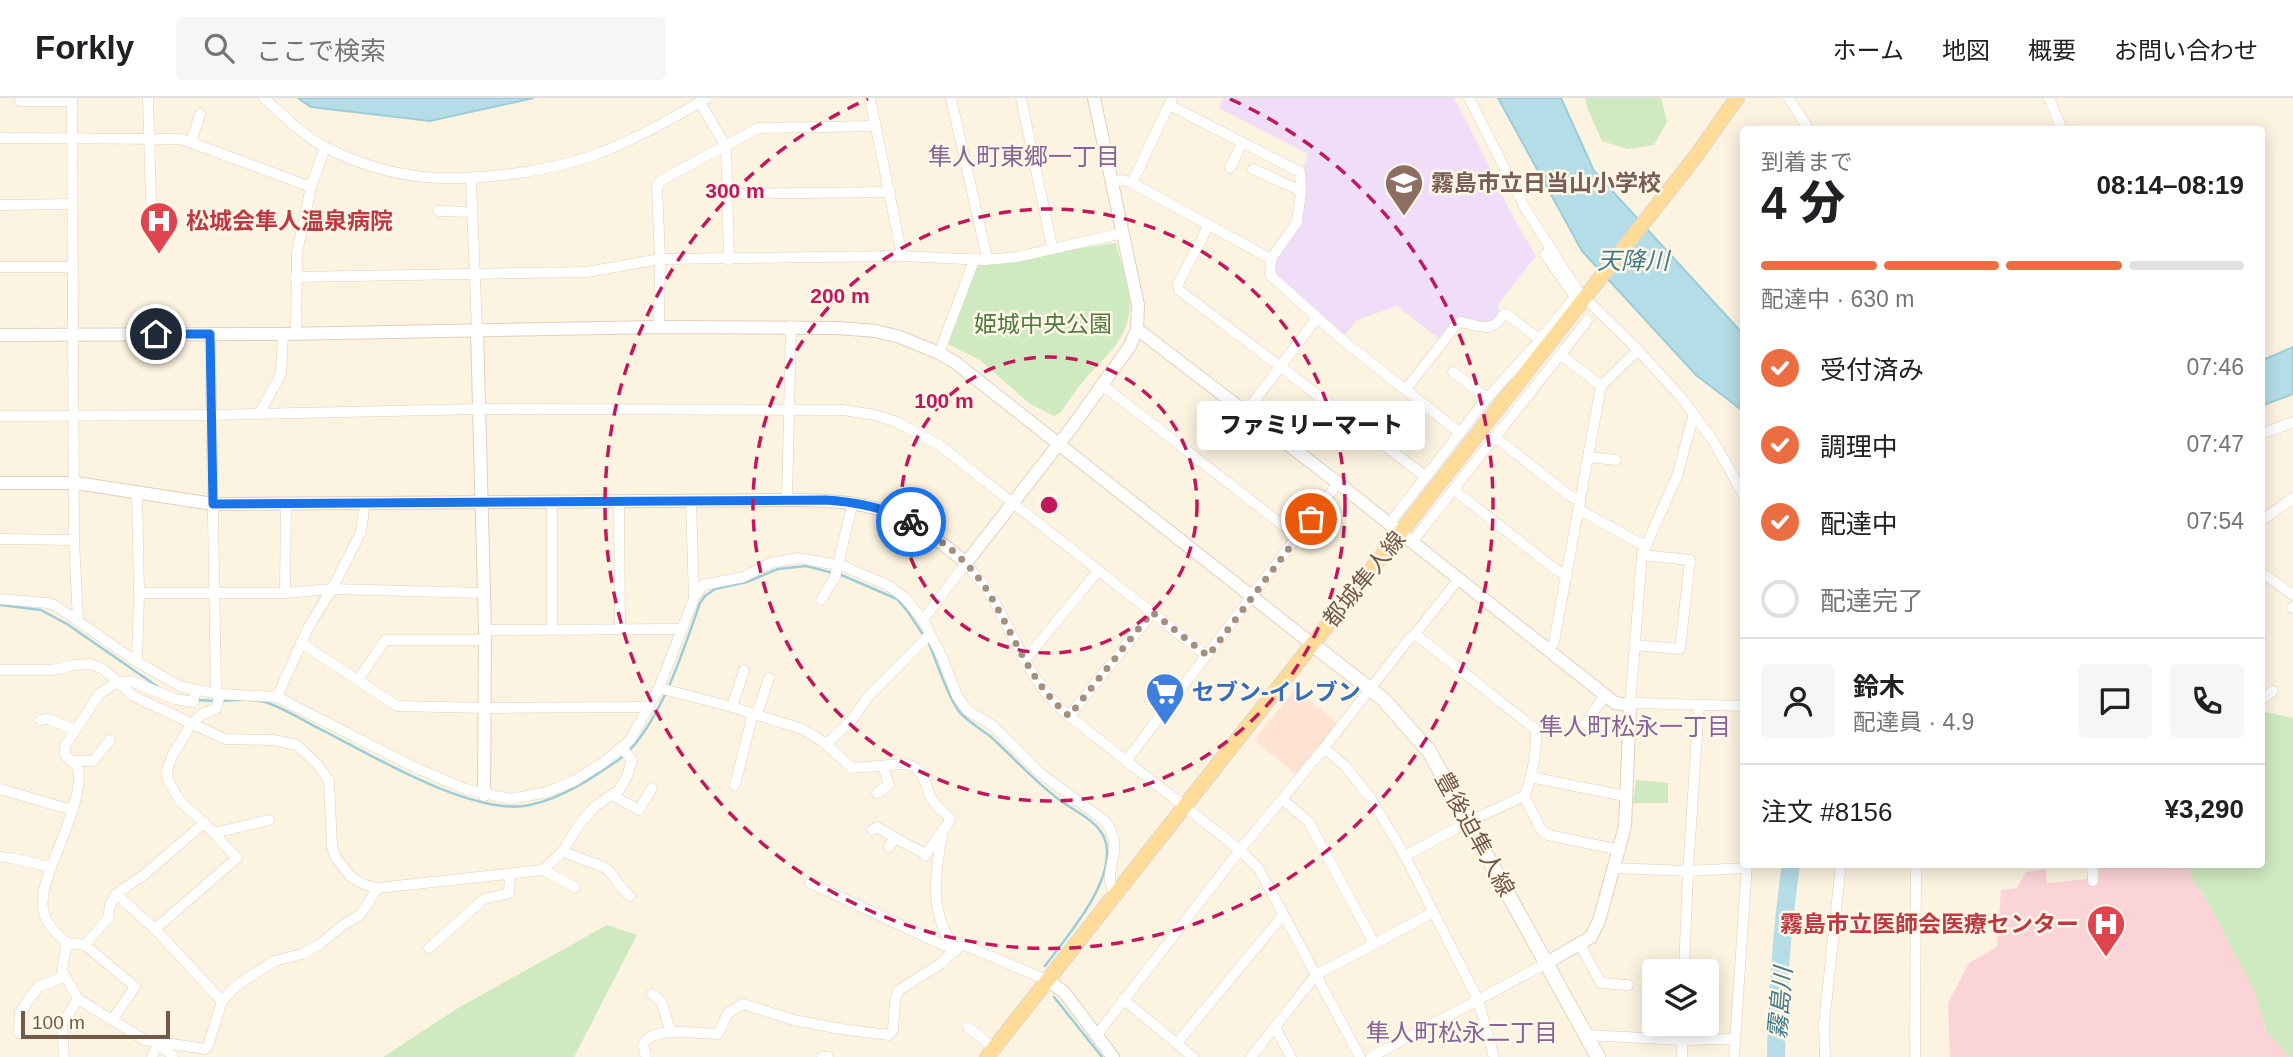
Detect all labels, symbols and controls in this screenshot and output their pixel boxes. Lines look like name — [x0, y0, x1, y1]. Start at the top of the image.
search box — [176, 17, 666, 80]
text: Forkly — [35, 29, 134, 66]
icon: search — [200, 29, 238, 67]
text: ここで検索 — [256, 36, 386, 66]
text: ホーム — [1833, 37, 1904, 64]
text: 地図 — [1942, 37, 1990, 64]
text: 概要 — [2028, 37, 2076, 64]
text: お問い合わせ — [2114, 37, 2258, 64]
district label: 隼人町東郷一丁目 — [928, 143, 1120, 170]
text: 到着まで — [1761, 149, 1853, 175]
school or university icon: 霧島市立日当山小学校 — [1383, 162, 1425, 217]
place label: 霧島市立日当山小学校 — [1431, 170, 1661, 196]
text: 08:14–08:19 — [2097, 170, 2244, 200]
text: 4 分 — [1761, 177, 1845, 229]
text: 300 m — [705, 179, 765, 202]
hospital icon: 松城会隼人温泉病院 — [138, 200, 180, 255]
place label: 松城会隼人温泉病院 — [186, 208, 393, 234]
water label: 天降川 — [1597, 247, 1672, 274]
text: 200 m — [810, 284, 870, 307]
text: 配達中 · 630 m — [1761, 286, 1914, 312]
pin — [126, 304, 186, 364]
park label: 姫城中央公園 — [974, 311, 1112, 337]
icon: home — [137, 315, 175, 353]
icon: check — [1761, 349, 1799, 387]
text: 07:46 — [2186, 354, 2244, 380]
text: 受付済み — [1820, 355, 1924, 385]
text: 100 m — [914, 389, 974, 412]
callout: ファミリーマート — [1197, 400, 1425, 449]
text: ファミリーマート — [1219, 412, 1403, 438]
icon: check — [1761, 426, 1799, 464]
text: 07:47 — [2186, 431, 2244, 457]
text: 調理中 — [1820, 432, 1898, 462]
courier — [876, 487, 946, 557]
pin — [1281, 489, 1341, 549]
centre of rings — [1037, 493, 1061, 517]
icon: bag — [1292, 500, 1330, 538]
icon: bike — [892, 503, 930, 541]
icon: check — [1761, 503, 1799, 541]
text: 07:54 — [2186, 508, 2244, 534]
text: 配達中 — [1820, 509, 1898, 539]
street label: 都城隼人線 — [1318, 526, 1410, 632]
text: 配達完了 — [1820, 586, 1924, 616]
button: person — [1761, 664, 1835, 738]
button: chat — [2078, 664, 2152, 738]
button: phone — [2170, 664, 2244, 738]
supermarket icon: セブン-イレブン — [1144, 671, 1186, 726]
text: 鈴木 — [1853, 672, 1905, 702]
place label: セブン-イレブン — [1192, 679, 1361, 705]
text: 配達員 · 4.9 — [1853, 709, 1974, 735]
district label: 隼人町松永一丁目 — [1539, 713, 1731, 740]
street label: 豊後迫隼人線 — [1430, 767, 1520, 901]
text: ¥3,290 — [2164, 794, 2244, 824]
text: 注文 #8156 — [1761, 797, 1893, 827]
hospital icon: 霧島市立医師会医療センター — [2085, 903, 2127, 958]
place label: 霧島市立医師会医療センター — [1780, 911, 2079, 937]
map controls — [1642, 959, 1719, 1036]
button: layers — [1642, 959, 1719, 1036]
water label: 霧島川 — [1763, 963, 1797, 1040]
scale bar — [21, 1008, 170, 1040]
text: 100 m — [32, 1012, 85, 1033]
district label: 隼人町松永二丁目 — [1366, 1019, 1558, 1046]

